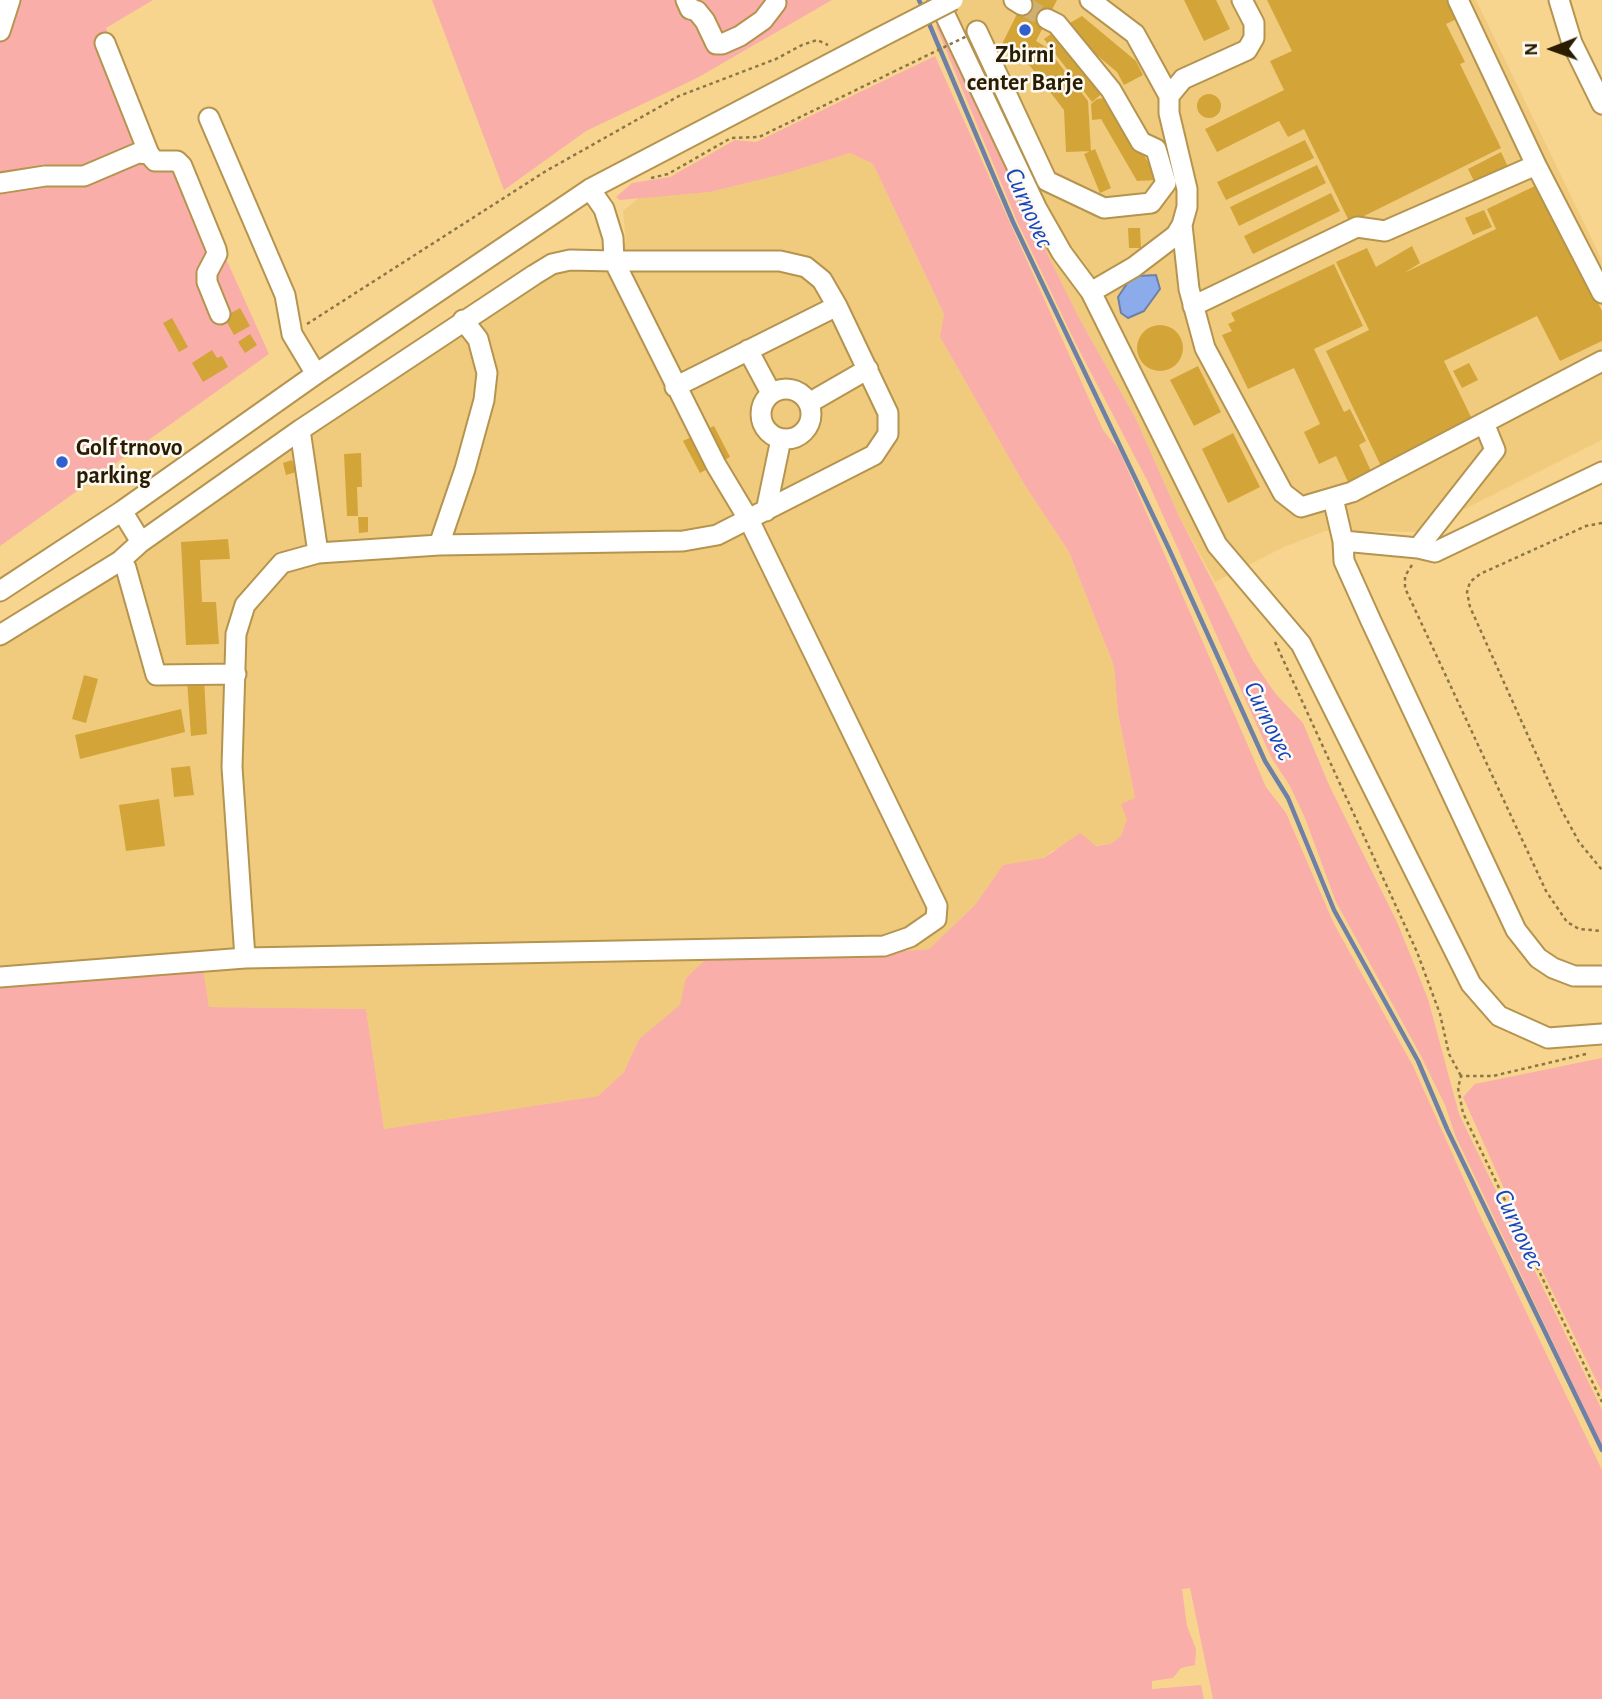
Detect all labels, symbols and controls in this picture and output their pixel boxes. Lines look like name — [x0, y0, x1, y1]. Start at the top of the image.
north arrow — [1518, 14, 1588, 84]
marker: Zbirni center Barje — [1017, 22, 1033, 38]
place label: Zbirni center Barje — [967, 41, 1083, 97]
text: N — [1522, 43, 1541, 56]
water label: Curnovec — [998, 163, 1060, 253]
place label: Golf trnovo parking — [76, 434, 183, 490]
marker: Golf trnovo parking — [54, 454, 70, 470]
water label: Curnovec — [1236, 676, 1302, 766]
water label: Curnovec — [1487, 1184, 1551, 1274]

